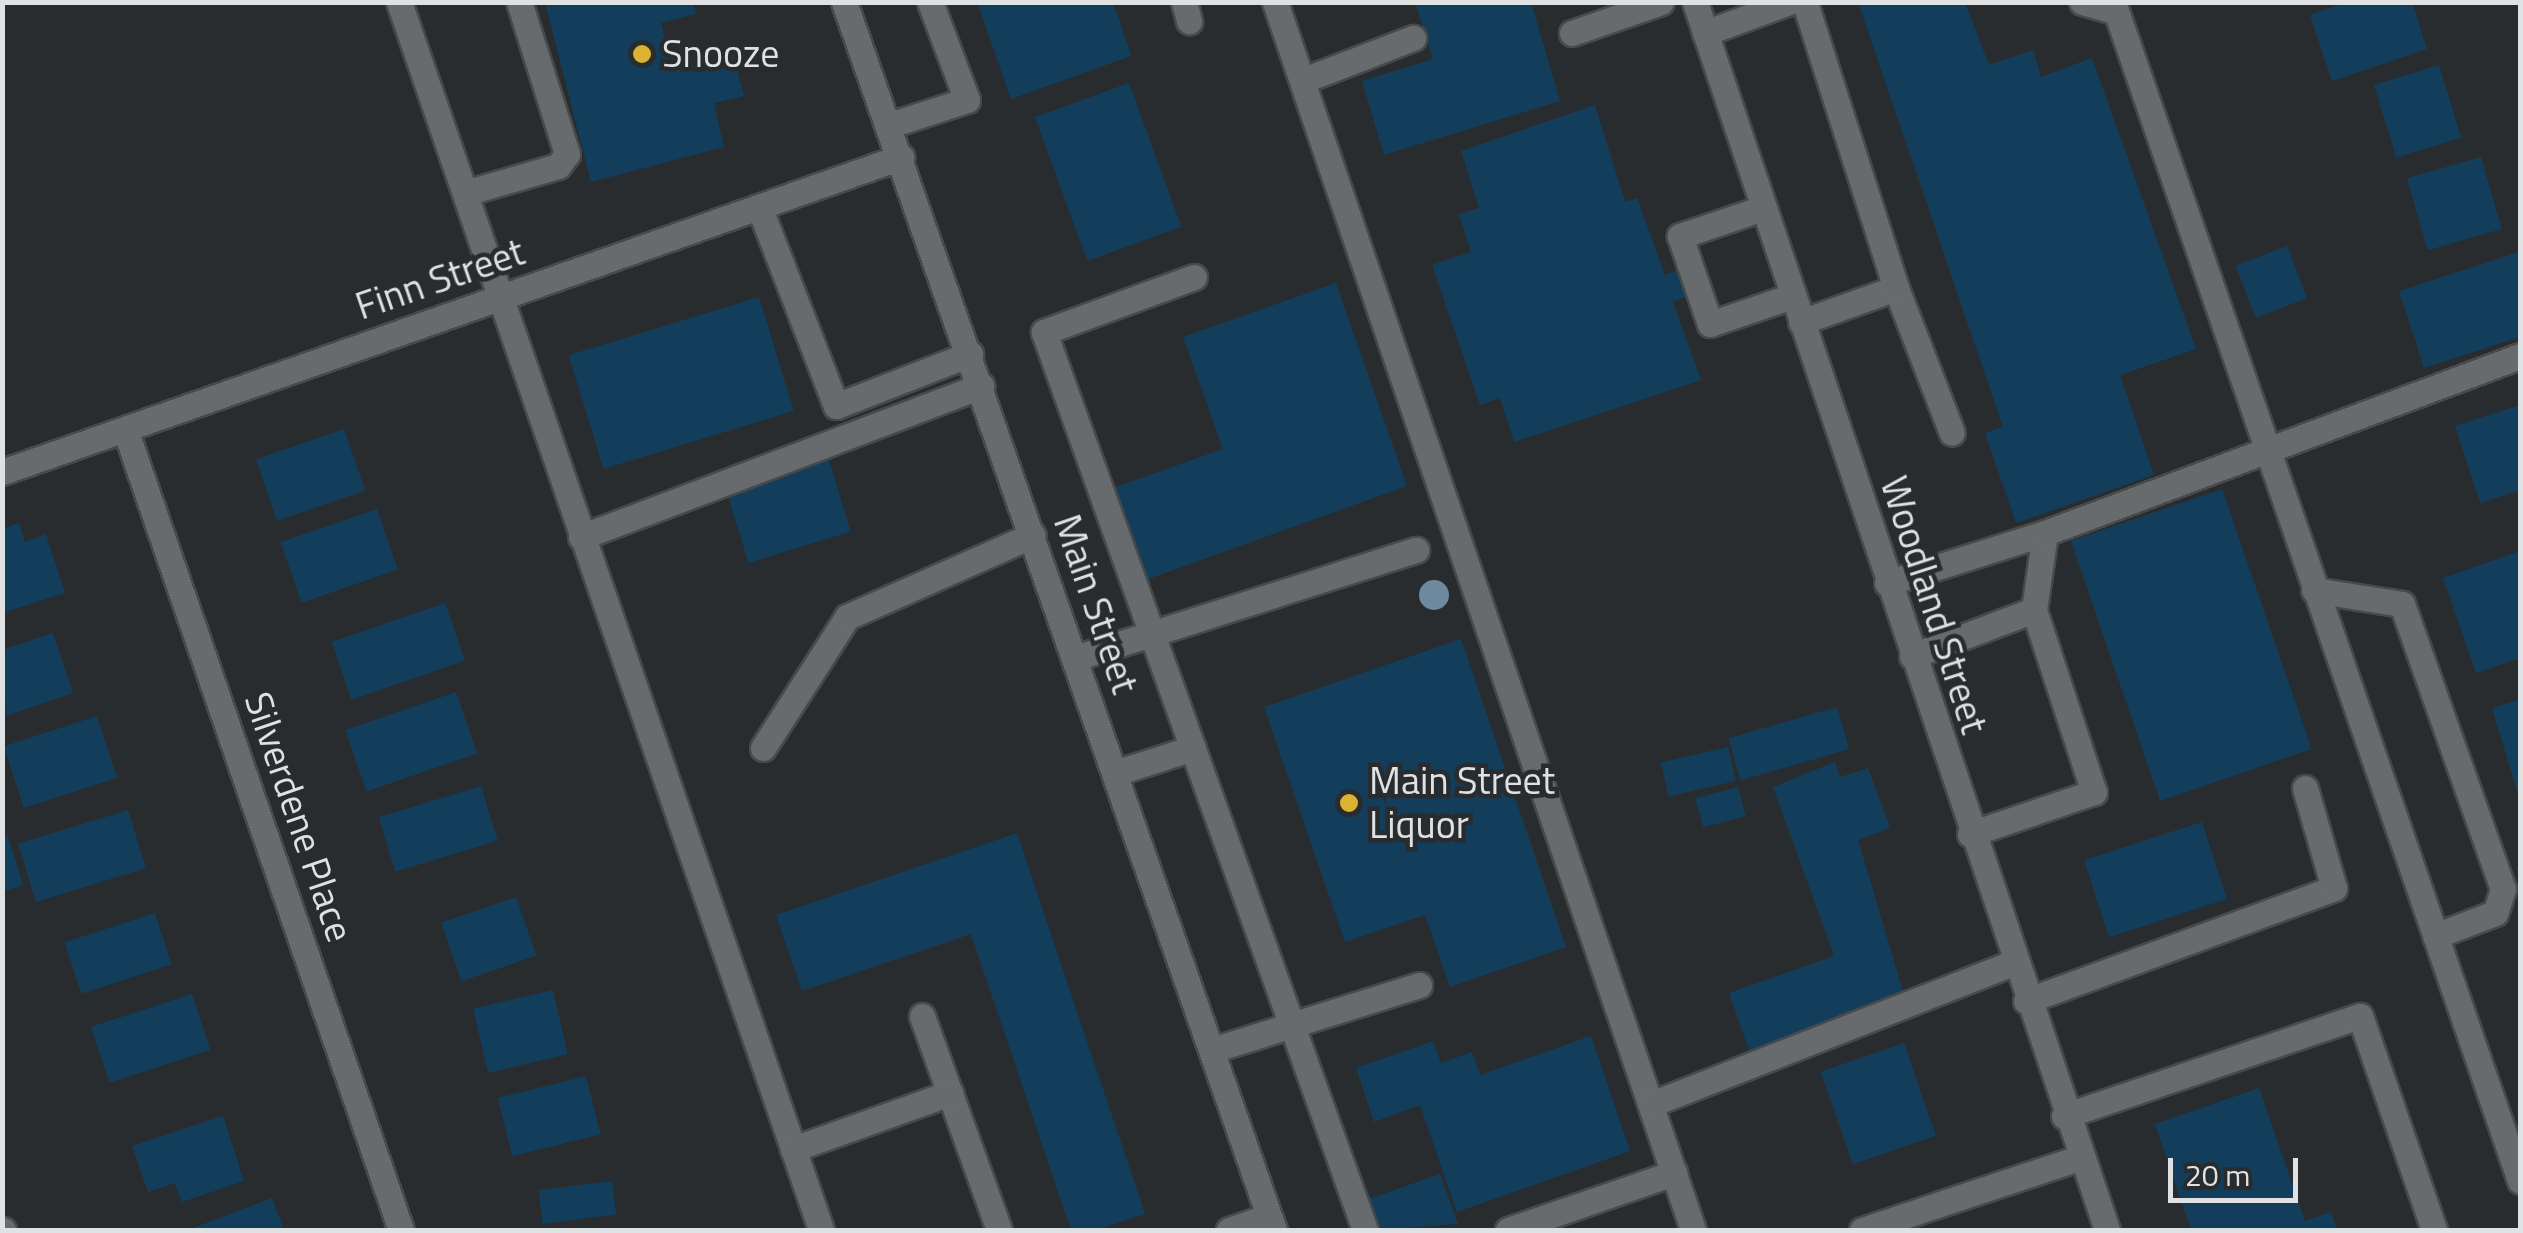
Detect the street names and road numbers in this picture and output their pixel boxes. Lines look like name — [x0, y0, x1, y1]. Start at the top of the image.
street label: Finn Street — [350, 229, 530, 329]
street label: Woodland Street — [1871, 471, 1997, 739]
street label: Main Street — [1044, 509, 1148, 699]
street label: Silverdene Place — [235, 686, 363, 948]

